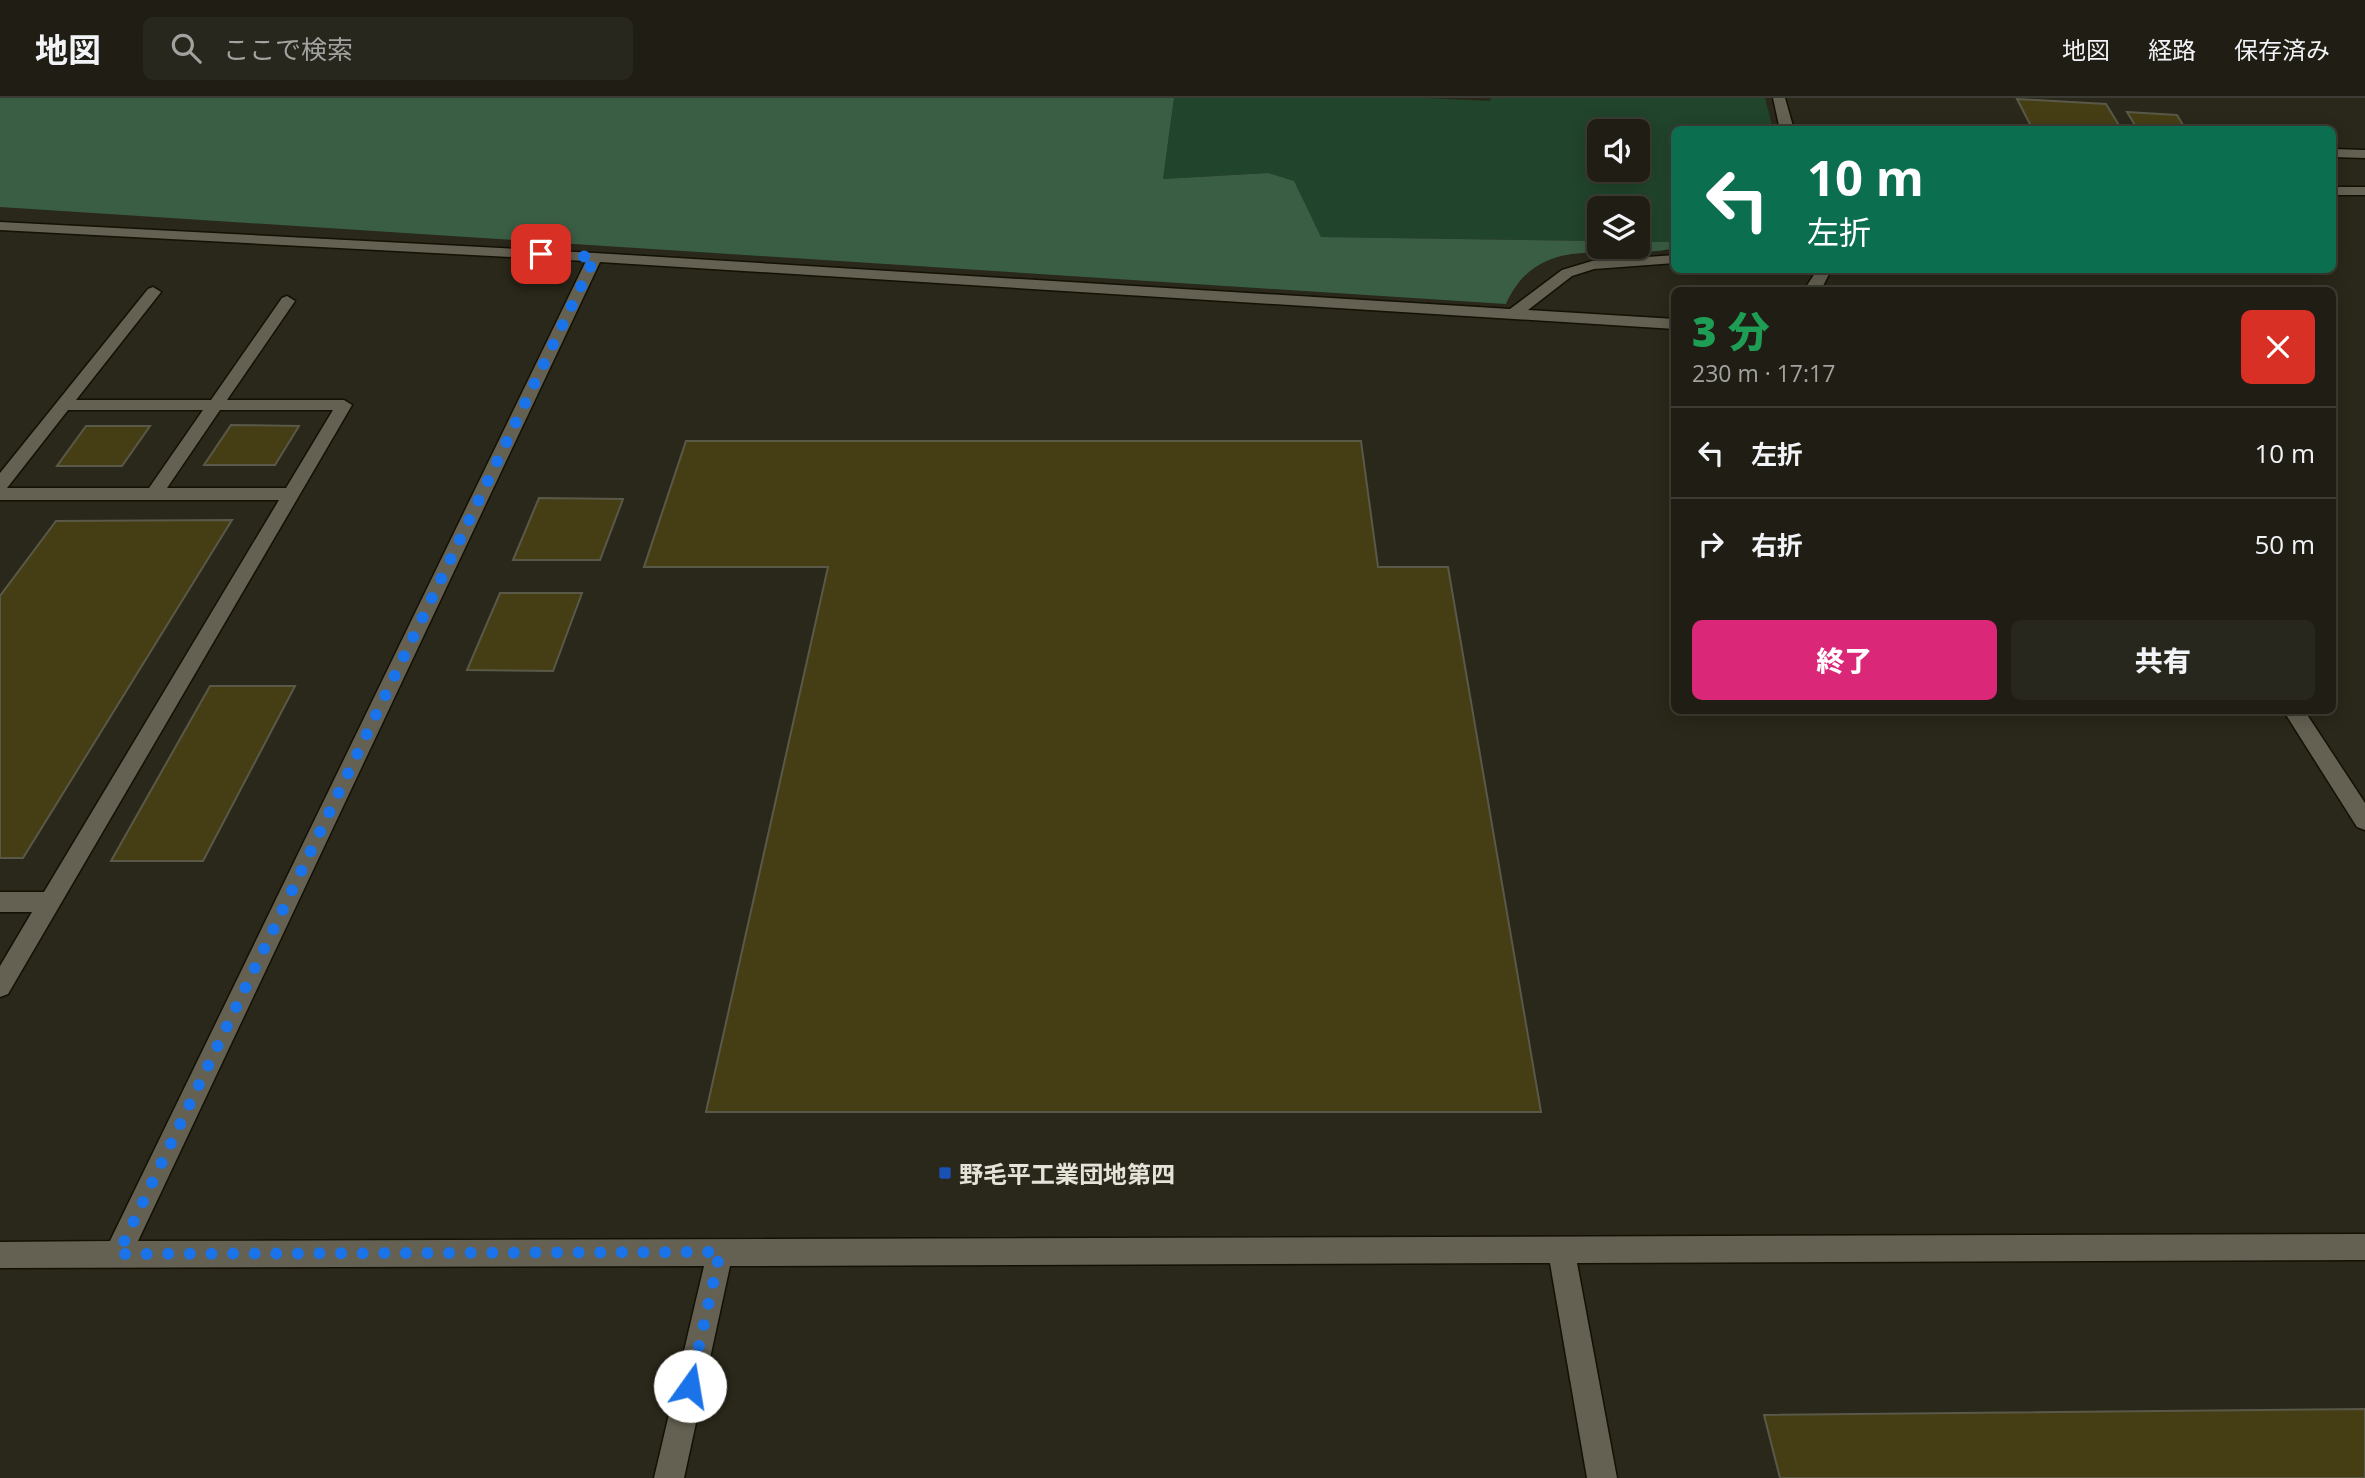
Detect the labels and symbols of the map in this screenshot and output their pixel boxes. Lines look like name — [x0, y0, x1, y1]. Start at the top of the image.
pin — [511, 224, 571, 284]
place label: 野毛平工業団地第四 — [959, 1157, 1175, 1190]
marker: 野毛平工業団地第四 — [937, 1165, 953, 1181]
position arrow — [653, 1349, 727, 1423]

